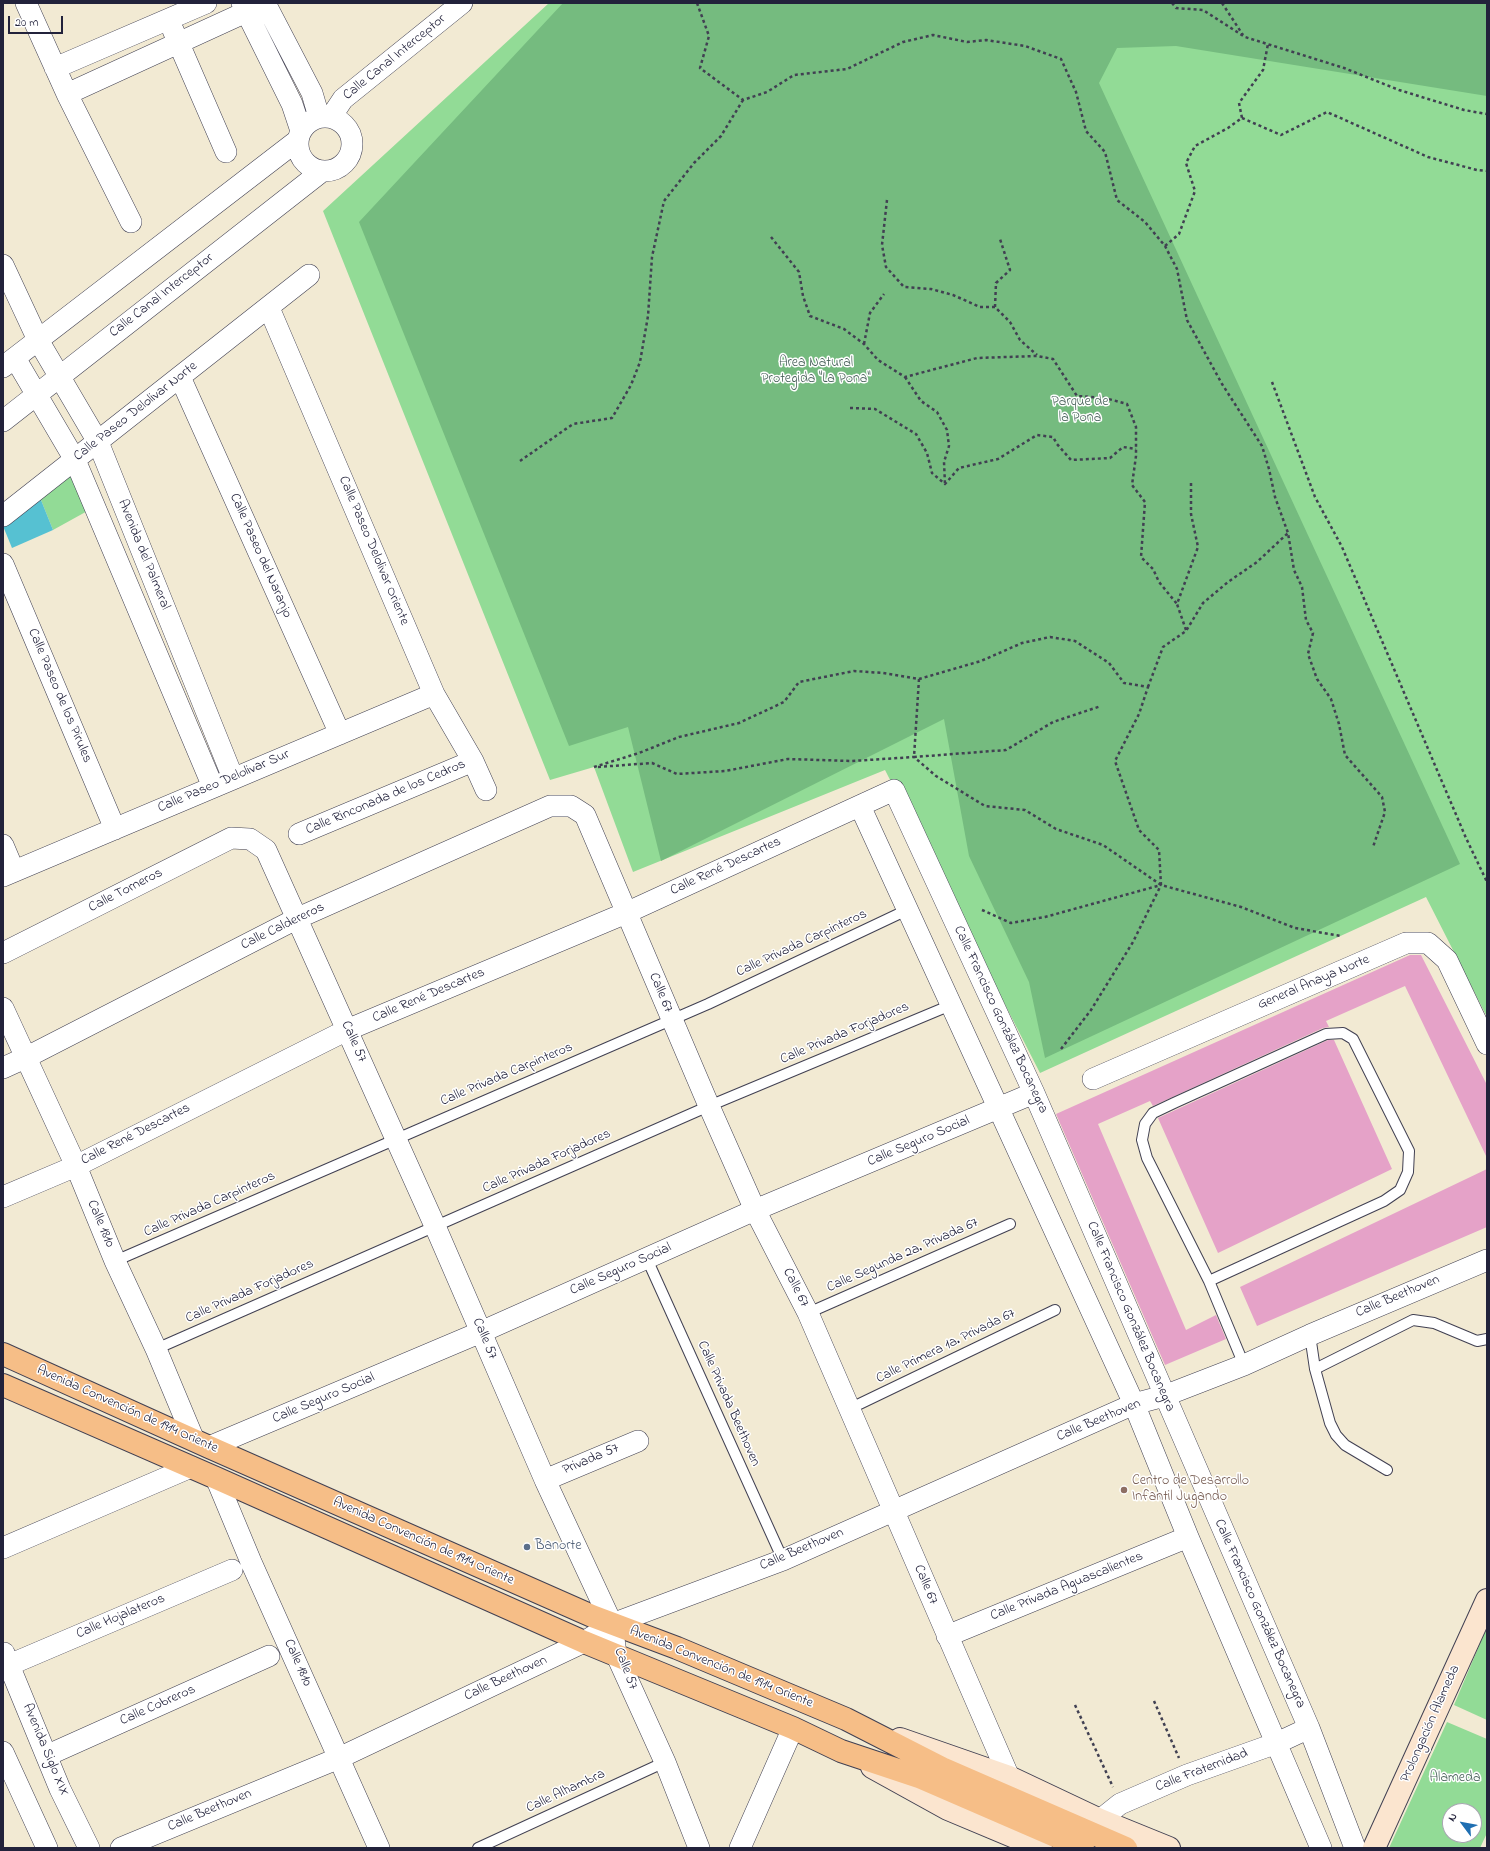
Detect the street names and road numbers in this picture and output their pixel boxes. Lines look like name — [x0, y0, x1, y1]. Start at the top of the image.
street label: Calle Canal Interceptor — [340, 11, 450, 105]
street label: Calle Canal Interceptor — [107, 250, 217, 342]
street label: Calle Paseo Delolivar Norte — [71, 359, 201, 465]
street label: Calle Paseo Delolivar Oriente — [334, 474, 412, 628]
street label: Calle Paseo del Naranjo — [225, 491, 295, 621]
street label: Avenida del Palmeral — [113, 497, 173, 613]
street label: Calle Paseo de los Pirules — [23, 626, 95, 766]
street label: Calle Paseo Delolivar Sur — [156, 747, 292, 817]
street label: Calle Rinconada de los Cedros — [303, 757, 469, 839]
street label: Calle René Descartes — [668, 834, 784, 900]
street label: Calle Torneros — [86, 865, 166, 917]
street label: Calle Caldereros — [239, 900, 327, 954]
street label: Calle Privada Carpinteros — [734, 906, 870, 982]
street label: Calle Francisco González Bocanegra — [949, 924, 1051, 1116]
street label: General Anaya Norte — [1256, 952, 1372, 1014]
street label: Calle René Descartes — [370, 965, 488, 1027]
street label: Calle 67 — [644, 971, 676, 1015]
street label: Calle Privada Forjadores — [778, 999, 912, 1069]
street label: Calle 57 — [336, 1019, 370, 1065]
street label: Calle Privada Carpinteros — [438, 1040, 576, 1110]
street label: Calle René Descartes — [79, 1100, 193, 1170]
street label: Calle Seguro Social — [865, 1113, 973, 1171]
street label: Calle Privada Forjadores — [480, 1126, 614, 1198]
street label: Calle Privada Carpinteros — [142, 1168, 278, 1242]
street label: Calle 1810 — [83, 1198, 117, 1250]
street label: Calle Segunda 2a. Privada 67 — [825, 1215, 981, 1297]
street label: Calle Francisco González Bocanegra — [1082, 1219, 1178, 1415]
street label: Calle Seguro Social — [568, 1240, 674, 1300]
street label: Calle Privada Forjadores — [183, 1256, 317, 1328]
street label: Calle 67 — [778, 1266, 812, 1310]
street label: Calle Beethoven — [1354, 1272, 1442, 1322]
street label: Calle Primera 1a. Privada 67 — [874, 1306, 1018, 1388]
street label: Calle 57 — [468, 1316, 500, 1362]
street label: Calle Privada Beethoven — [693, 1339, 763, 1469]
street label: Avenida Convención de 1914 Oriente — [34, 1362, 220, 1458]
street label: Calle Seguro Social — [270, 1370, 378, 1428]
street label: Calle Beethoven — [1055, 1396, 1143, 1446]
street label: Privada 57 — [560, 1441, 622, 1479]
street label: Avenida Convención de 1914 Oriente — [330, 1494, 516, 1590]
street label: Calle Francisco González Bocanegra — [1210, 1517, 1308, 1711]
street label: Calle Beethoven — [758, 1525, 846, 1575]
street label: Calle Privada Aguascalientes — [988, 1549, 1146, 1625]
street label: Calle 67 — [909, 1563, 941, 1607]
street label: Calle Hojalateros — [74, 1591, 168, 1643]
street label: Avenida Convención de 1914 Oriente — [627, 1623, 815, 1713]
street label: Calle 1810 — [279, 1637, 315, 1689]
street label: Calle 57 — [609, 1646, 641, 1692]
street label: Calle Beethoven — [462, 1653, 550, 1705]
street label: Prolongación Alameda — [1398, 1663, 1464, 1785]
street label: Calle Cobreros — [118, 1682, 198, 1730]
street label: Avenida Siglo XIX — [18, 1701, 72, 1799]
street label: Calle Fraternidad — [1153, 1746, 1251, 1796]
street label: Calle Alhambra — [524, 1766, 608, 1818]
street label: Calle Beethoven — [166, 1786, 254, 1836]

